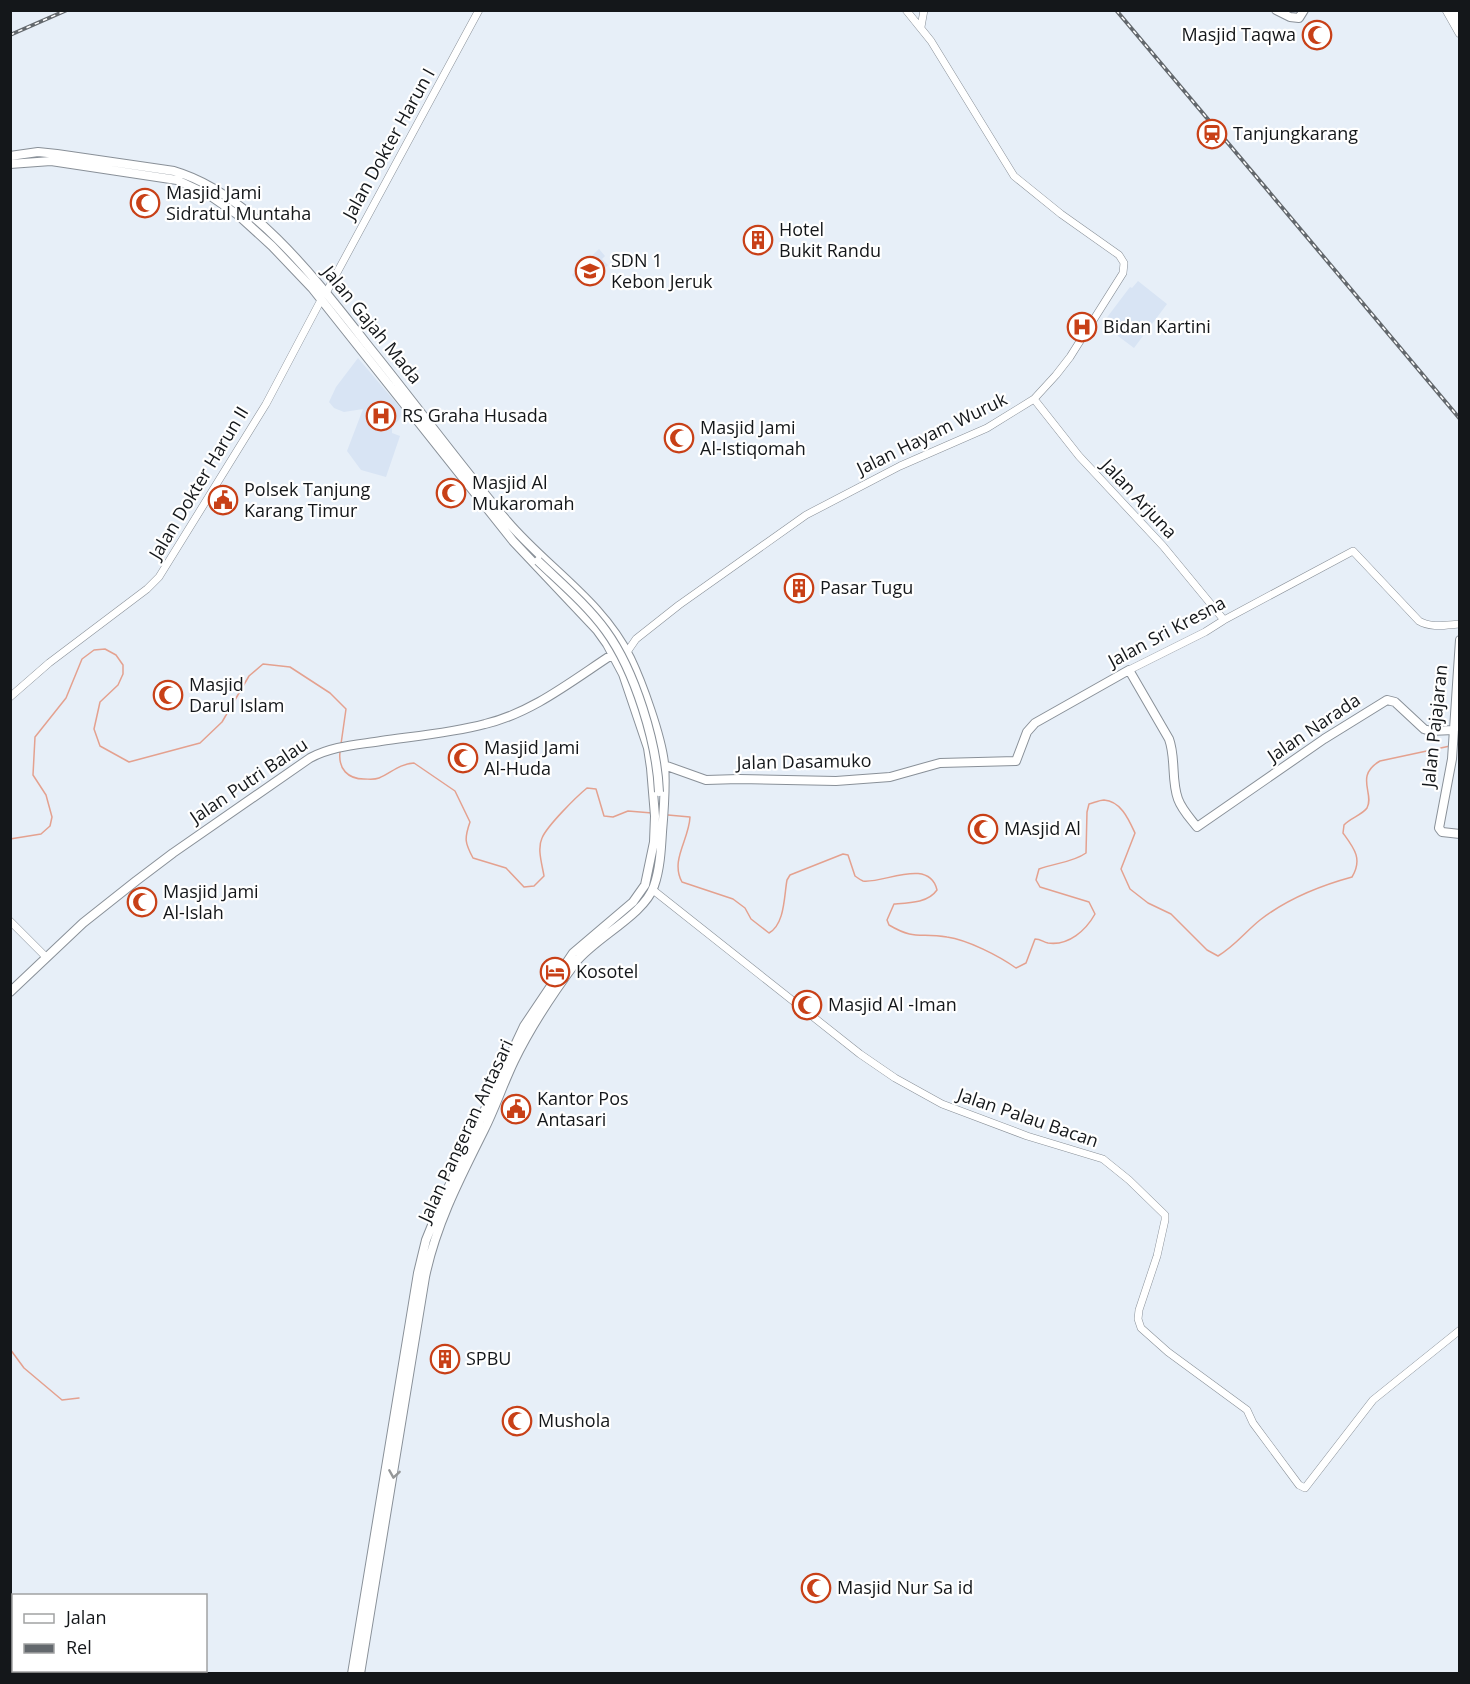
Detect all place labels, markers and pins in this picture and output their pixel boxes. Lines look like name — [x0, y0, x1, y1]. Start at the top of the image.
mosque icon: Masjid Taqwa — [1301, 19, 1333, 51]
place label: Masjid Taqwa — [1182, 22, 1296, 46]
station icon: Tanjungkarang — [1196, 118, 1228, 150]
place label: Tanjungkarang — [1233, 121, 1358, 145]
place label: Masjid Jami Sidratul Muntaha — [166, 180, 311, 225]
mosque icon: Masjid Jami Sidratul Muntaha — [129, 187, 161, 219]
place label: Hotel Bukit Randu — [779, 217, 881, 262]
building icon: Hotel Bukit Randu — [742, 224, 774, 256]
place label: SDN 1 Kebon Jeruk — [611, 248, 713, 293]
school or university icon: SDN 1 Kebon Jeruk — [574, 255, 606, 287]
hospital icon: Bidan Kartini — [1066, 311, 1098, 343]
place label: Bidan Kartini — [1103, 314, 1211, 338]
hospital icon: RS Graha Husada — [365, 400, 397, 432]
place label: RS Graha Husada — [402, 403, 548, 427]
place label: Masjid Jami Al-Istiqomah — [700, 415, 806, 460]
mosque icon: Masjid Jami Al-Istiqomah — [663, 422, 695, 454]
place label: Masjid Al Mukaromah — [472, 470, 575, 515]
place label: Polsek Tanjung Karang Timur — [244, 477, 371, 522]
mosque icon: Masjid Al Mukaromah — [435, 477, 467, 509]
public building icon: Polsek Tanjung Karang Timur — [207, 484, 239, 516]
building icon: Pasar Tugu — [783, 572, 815, 604]
place label: Pasar Tugu — [820, 575, 913, 599]
place label: Masjid Darul Islam — [189, 672, 285, 717]
mosque icon: Masjid Darul Islam — [152, 679, 184, 711]
place label: Masjid Jami Al-Huda — [484, 735, 580, 780]
mosque icon: Masjid Jami Al-Huda — [447, 742, 479, 774]
mosque icon: MAsjid Al — [967, 813, 999, 845]
place label: MAsjid Al — [1004, 816, 1081, 840]
place label: Masjid Jami Al-Islah — [163, 879, 259, 924]
mosque icon: Masjid Jami Al-Islah — [126, 886, 158, 918]
hotel icon: Kosotel — [539, 956, 571, 988]
place label: Kosotel — [576, 959, 638, 983]
mosque icon: Masjid Al -Iman — [791, 989, 823, 1021]
place label: Masjid Al -Iman — [828, 992, 957, 1016]
place label: Kantor Pos Antasari — [537, 1086, 629, 1131]
public building icon: Kantor Pos Antasari — [500, 1093, 532, 1125]
building icon: SPBU — [429, 1343, 461, 1375]
place label: SPBU — [466, 1346, 511, 1370]
mosque icon: Mushola — [501, 1405, 533, 1437]
place label: Mushola — [538, 1408, 610, 1432]
mosque icon: Masjid Nur Sa id — [800, 1572, 832, 1604]
place label: Masjid Nur Sa id — [837, 1575, 973, 1599]

